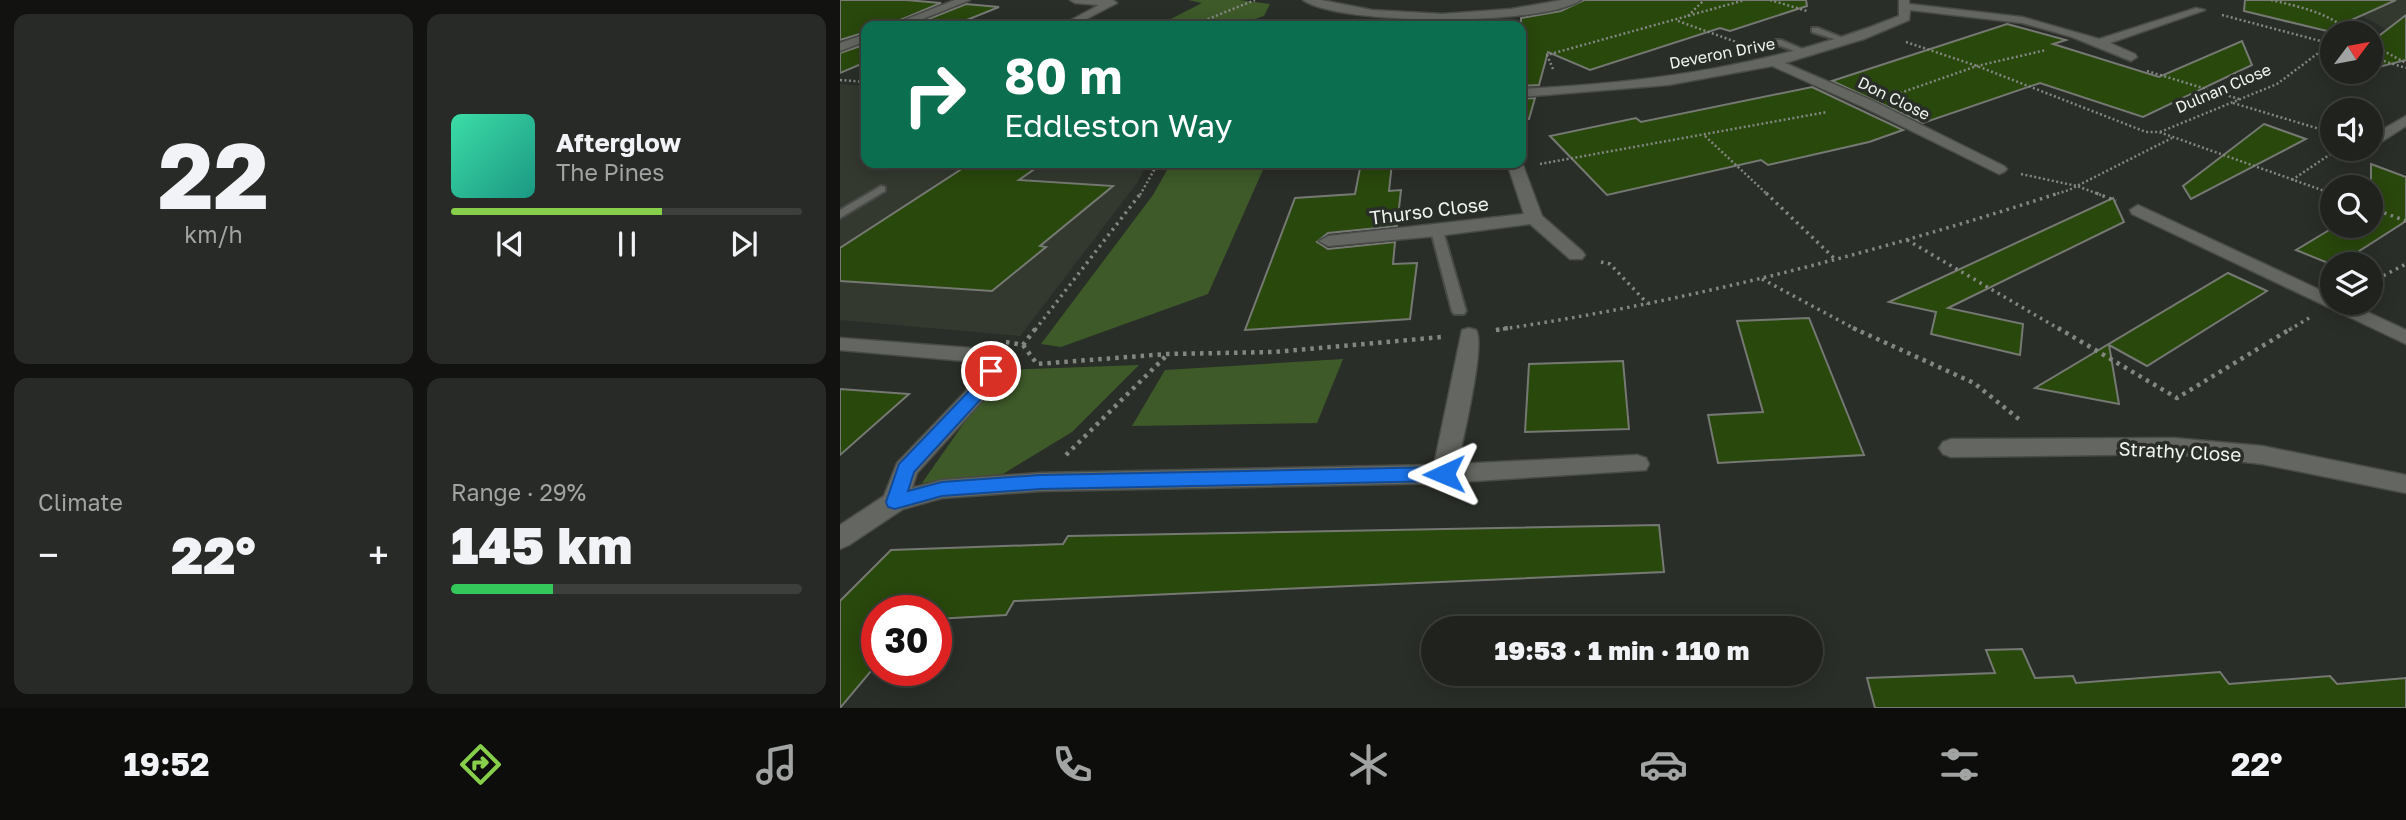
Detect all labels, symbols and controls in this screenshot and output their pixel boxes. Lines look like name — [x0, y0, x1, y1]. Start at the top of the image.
north arrow — [2320, 21, 2384, 84]
map controls — [2320, 21, 2383, 315]
street label: Deveron Drive — [1667, 33, 1777, 73]
text: 80 m — [1004, 46, 1122, 105]
icon: right — [889, 49, 980, 140]
street label: Dulnan Close — [2172, 59, 2274, 117]
street label: Don Close — [1855, 72, 1933, 124]
button: sound — [2320, 98, 2383, 161]
text: Eddleston Way — [1004, 106, 1232, 144]
text: 22 — [158, 120, 269, 229]
text: Afterglow — [556, 127, 681, 158]
text: The Pines — [556, 158, 664, 186]
button: search — [2320, 175, 2383, 238]
street label: Thurso Close — [1368, 191, 1490, 229]
text: km/h — [184, 220, 243, 248]
icon: previous — [491, 225, 529, 263]
icon: pause — [608, 225, 646, 263]
icon: next — [725, 225, 763, 263]
button: layers — [2320, 252, 2383, 315]
pin — [961, 341, 1021, 401]
icon: arrive — [972, 352, 1010, 390]
street label: Strathy Close — [2118, 436, 2242, 466]
position arrow — [1407, 437, 1481, 511]
text: Range · 29% — [451, 478, 586, 506]
text: Climate — [38, 488, 123, 516]
text: 145 km — [451, 513, 633, 575]
text: 22° — [171, 523, 256, 585]
text: − — [38, 532, 59, 577]
text: + — [368, 532, 389, 577]
speed limit sign: 30 — [861, 595, 952, 686]
text: 19:53 · 1 min · 110 m — [1495, 635, 1749, 666]
icon: directions — [456, 740, 505, 789]
icon: music — [752, 740, 801, 789]
icon: phone — [1048, 740, 1097, 789]
icon: climate — [1344, 740, 1393, 789]
icon: car — [1639, 740, 1688, 789]
icon: filters — [1935, 740, 1984, 789]
text: 19:52 — [123, 745, 209, 783]
text: 22° — [2231, 745, 2283, 783]

